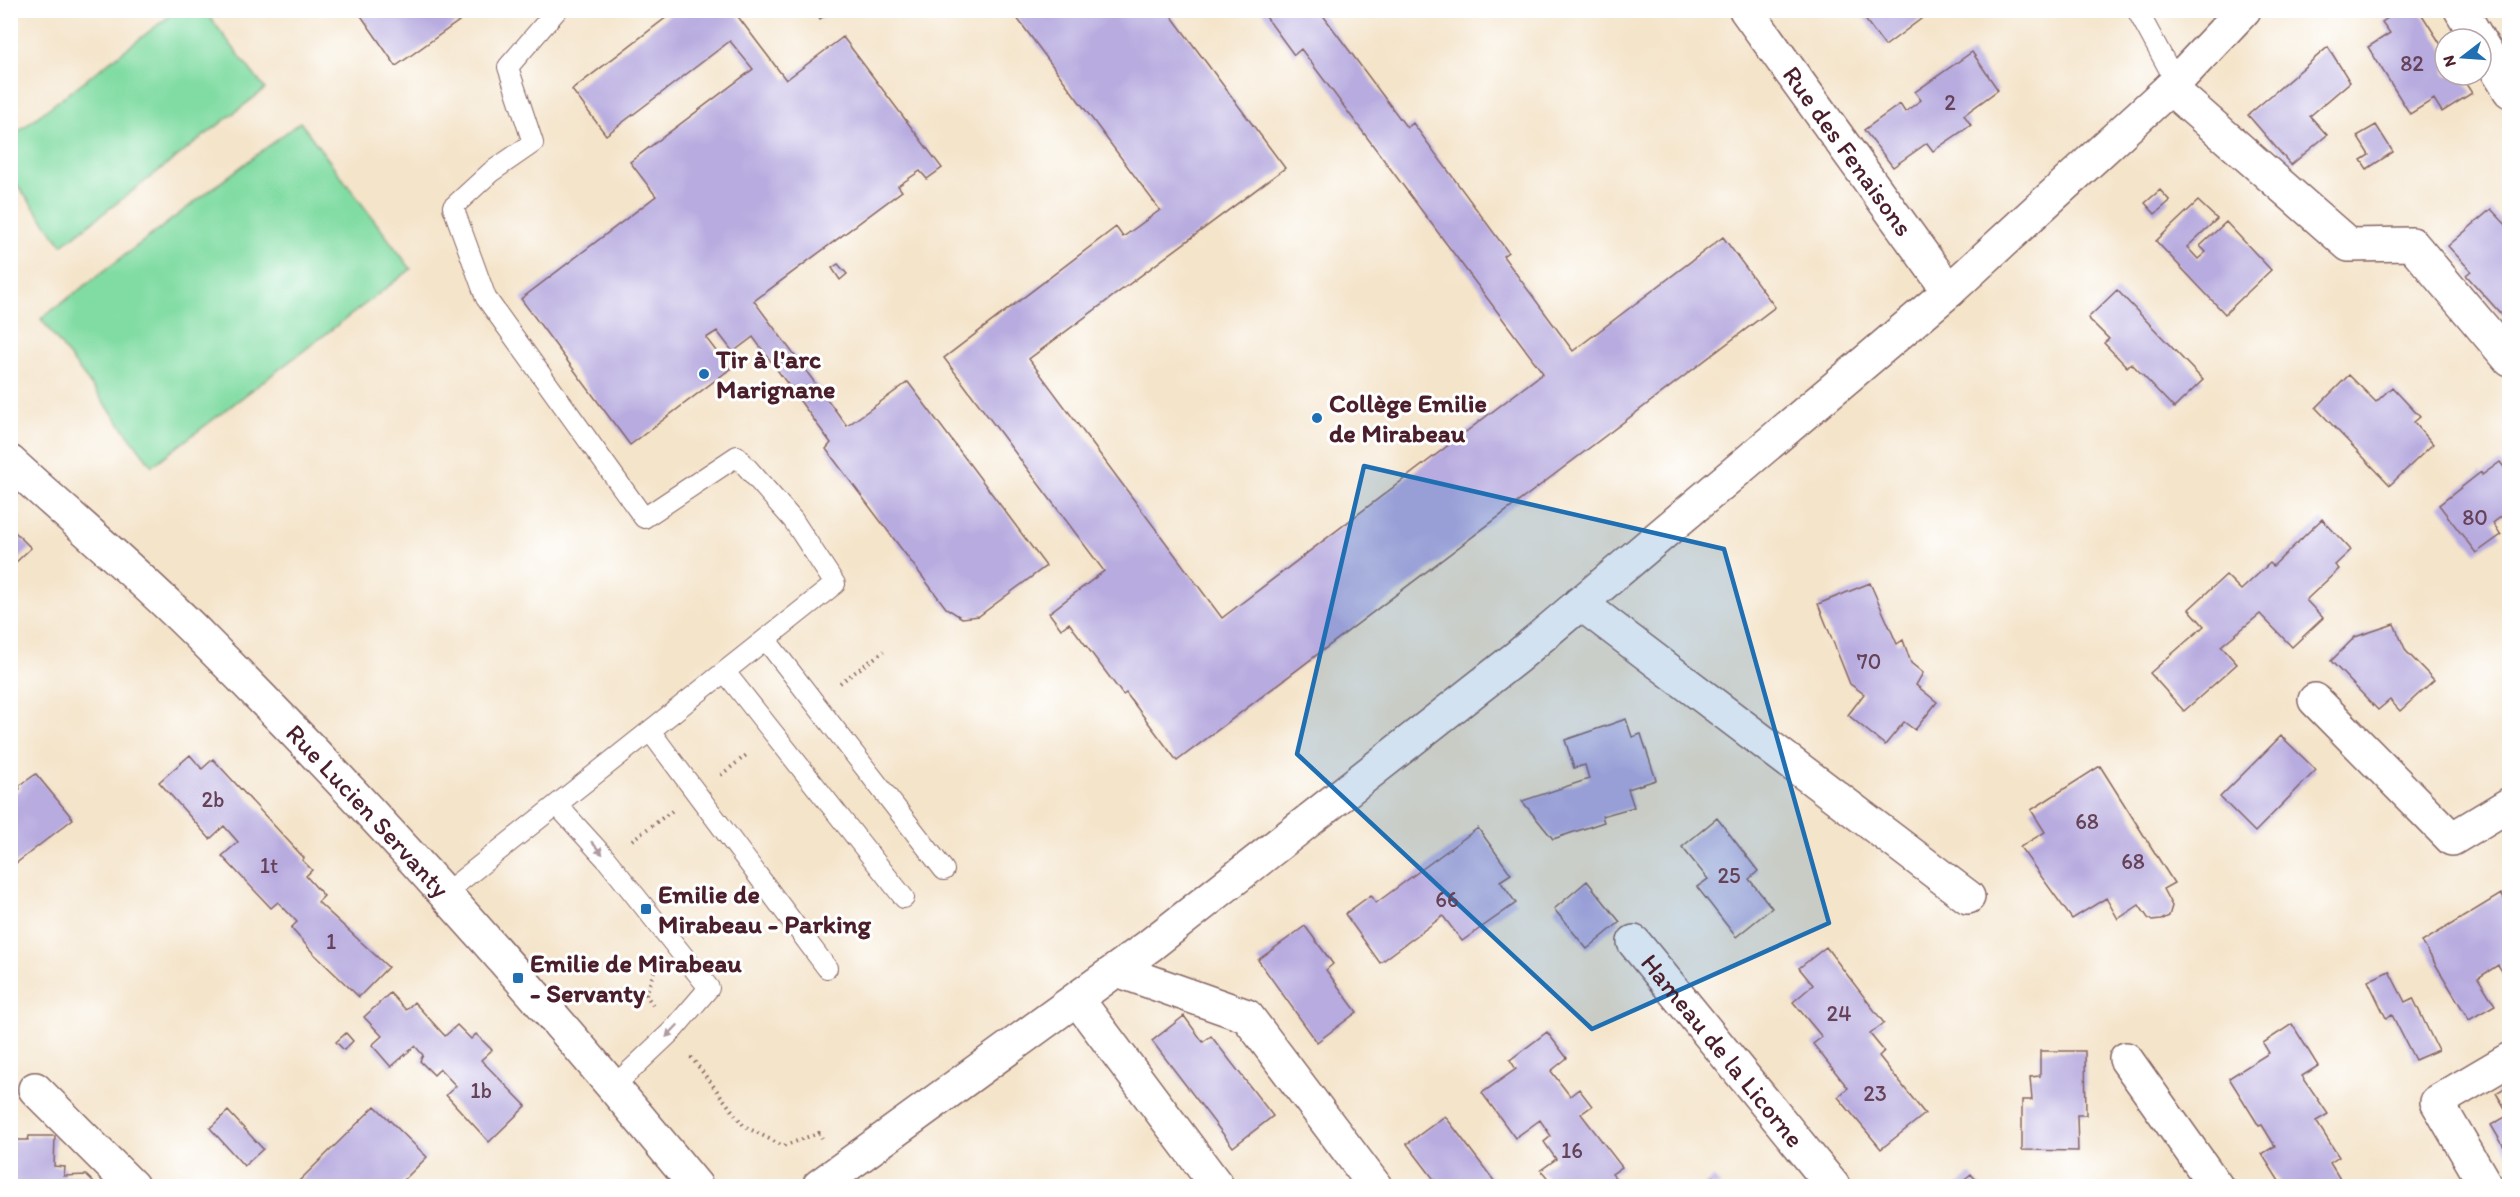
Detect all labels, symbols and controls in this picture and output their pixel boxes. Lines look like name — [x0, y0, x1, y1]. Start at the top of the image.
north arrow — [2433, 27, 2493, 87]
house number: 82 — [2400, 50, 2424, 77]
text: N — [2438, 53, 2460, 69]
street label: Rue des Fenaisons — [1776, 60, 1920, 242]
house number: 2 — [1944, 89, 1956, 116]
place label: Tir à l'arc Marignane — [715, 343, 836, 405]
marker: Tir à l'arc Marignane — [697, 367, 711, 381]
place label: Collège Emilie de Mirabeau — [1329, 387, 1487, 449]
marker: Collège Emilie de Mirabeau — [1310, 411, 1324, 425]
house number: 80 — [2462, 504, 2488, 531]
house number: 70 — [1857, 648, 1881, 675]
street label: Rue Lucien Servanty — [279, 717, 456, 904]
house number: 2b — [201, 786, 225, 813]
house number: 68 — [2075, 808, 2099, 835]
one-way arrow — [590, 840, 603, 855]
house number: 68 — [2121, 848, 2145, 875]
house number: 1t — [260, 852, 278, 879]
house number: 25 — [1717, 862, 1741, 889]
place label: Emilie de Mirabeau - Parking — [658, 878, 871, 940]
house number: 66 — [1435, 886, 1459, 913]
marker: Emilie de Mirabeau - Parking — [639, 902, 653, 916]
house number: 1 — [326, 928, 336, 955]
place label: Emilie de Mirabeau - Servanty — [530, 947, 742, 1009]
street label: Hameau de la Licorne — [1634, 947, 1811, 1154]
marker: Emilie de Mirabeau - Servanty — [511, 971, 525, 985]
house number: 24 — [1827, 1000, 1851, 1027]
one-way arrow — [665, 1024, 679, 1038]
house number: 1b — [470, 1077, 492, 1104]
house number: 23 — [1863, 1080, 1887, 1107]
house number: 16 — [1561, 1137, 1583, 1164]

